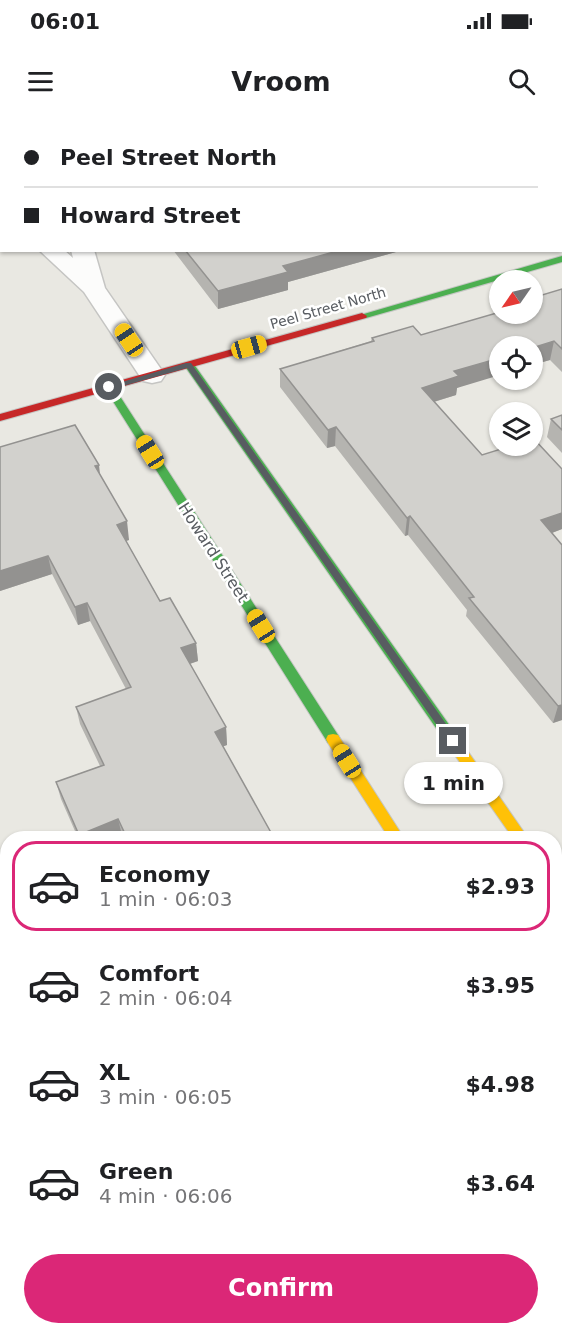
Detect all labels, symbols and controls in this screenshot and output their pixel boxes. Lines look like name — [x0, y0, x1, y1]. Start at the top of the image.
text: 06:01 — [30, 9, 100, 34]
icon: menu — [24, 65, 57, 98]
icon: search — [505, 65, 538, 98]
text: Vroom — [231, 66, 331, 97]
text: Peel Street North — [60, 145, 277, 170]
text: Howard Street — [60, 203, 241, 228]
north arrow — [489, 270, 543, 324]
map controls — [489, 270, 543, 456]
street label: Peel Street North — [268, 284, 388, 332]
car — [111, 320, 147, 360]
car — [229, 333, 269, 361]
button: locate — [489, 336, 543, 390]
route start — [95, 373, 122, 400]
button: layers — [489, 402, 543, 456]
car — [133, 432, 167, 472]
street label: Howard Street — [174, 499, 253, 606]
car — [244, 606, 278, 646]
route end — [439, 727, 466, 754]
car — [330, 741, 364, 781]
callout: 1 min — [404, 762, 502, 804]
text: 1 min — [422, 771, 485, 795]
icon: car — [27, 859, 81, 913]
text: Economy — [99, 862, 210, 887]
text: $2.93 — [465, 874, 535, 899]
text: 1 min · 06:03 — [99, 887, 233, 911]
icon: car — [27, 958, 81, 1012]
text: Comfort — [99, 961, 199, 986]
text: $3.95 — [465, 973, 535, 998]
text: 2 min · 06:04 — [99, 986, 233, 1010]
icon: car — [27, 1057, 81, 1111]
text: XL — [99, 1060, 130, 1085]
text: $4.98 — [465, 1072, 535, 1097]
text: 3 min · 06:05 — [99, 1085, 233, 1109]
icon: car — [27, 1156, 81, 1210]
text: Green — [99, 1159, 173, 1184]
text: $3.64 — [465, 1171, 535, 1196]
text: 4 min · 06:06 — [99, 1184, 233, 1208]
button: Confirm — [24, 1254, 538, 1323]

